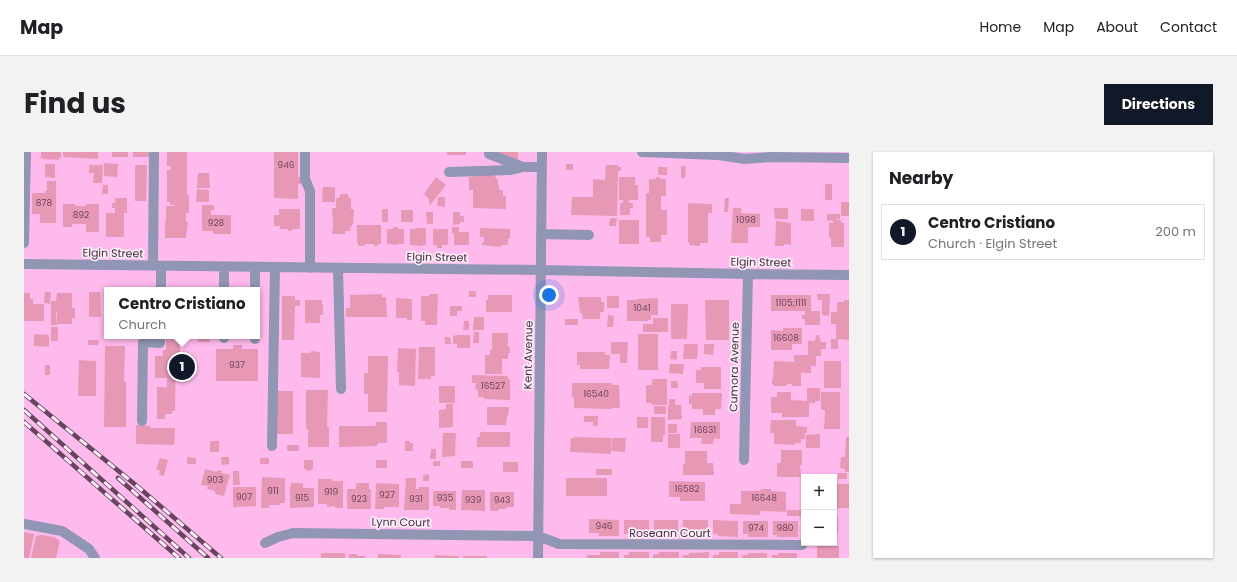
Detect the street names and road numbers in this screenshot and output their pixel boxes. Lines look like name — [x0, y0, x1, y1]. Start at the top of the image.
street label: Elgin Street — [83, 244, 143, 262]
street label: Elgin Street — [407, 248, 467, 266]
street label: Elgin Street — [731, 253, 791, 271]
street label: Kent Avenue — [519, 320, 537, 389]
street label: Cumora Avenue — [725, 322, 743, 412]
street label: Lynn Court — [372, 513, 430, 531]
street label: Roseann Court — [629, 525, 711, 541]

